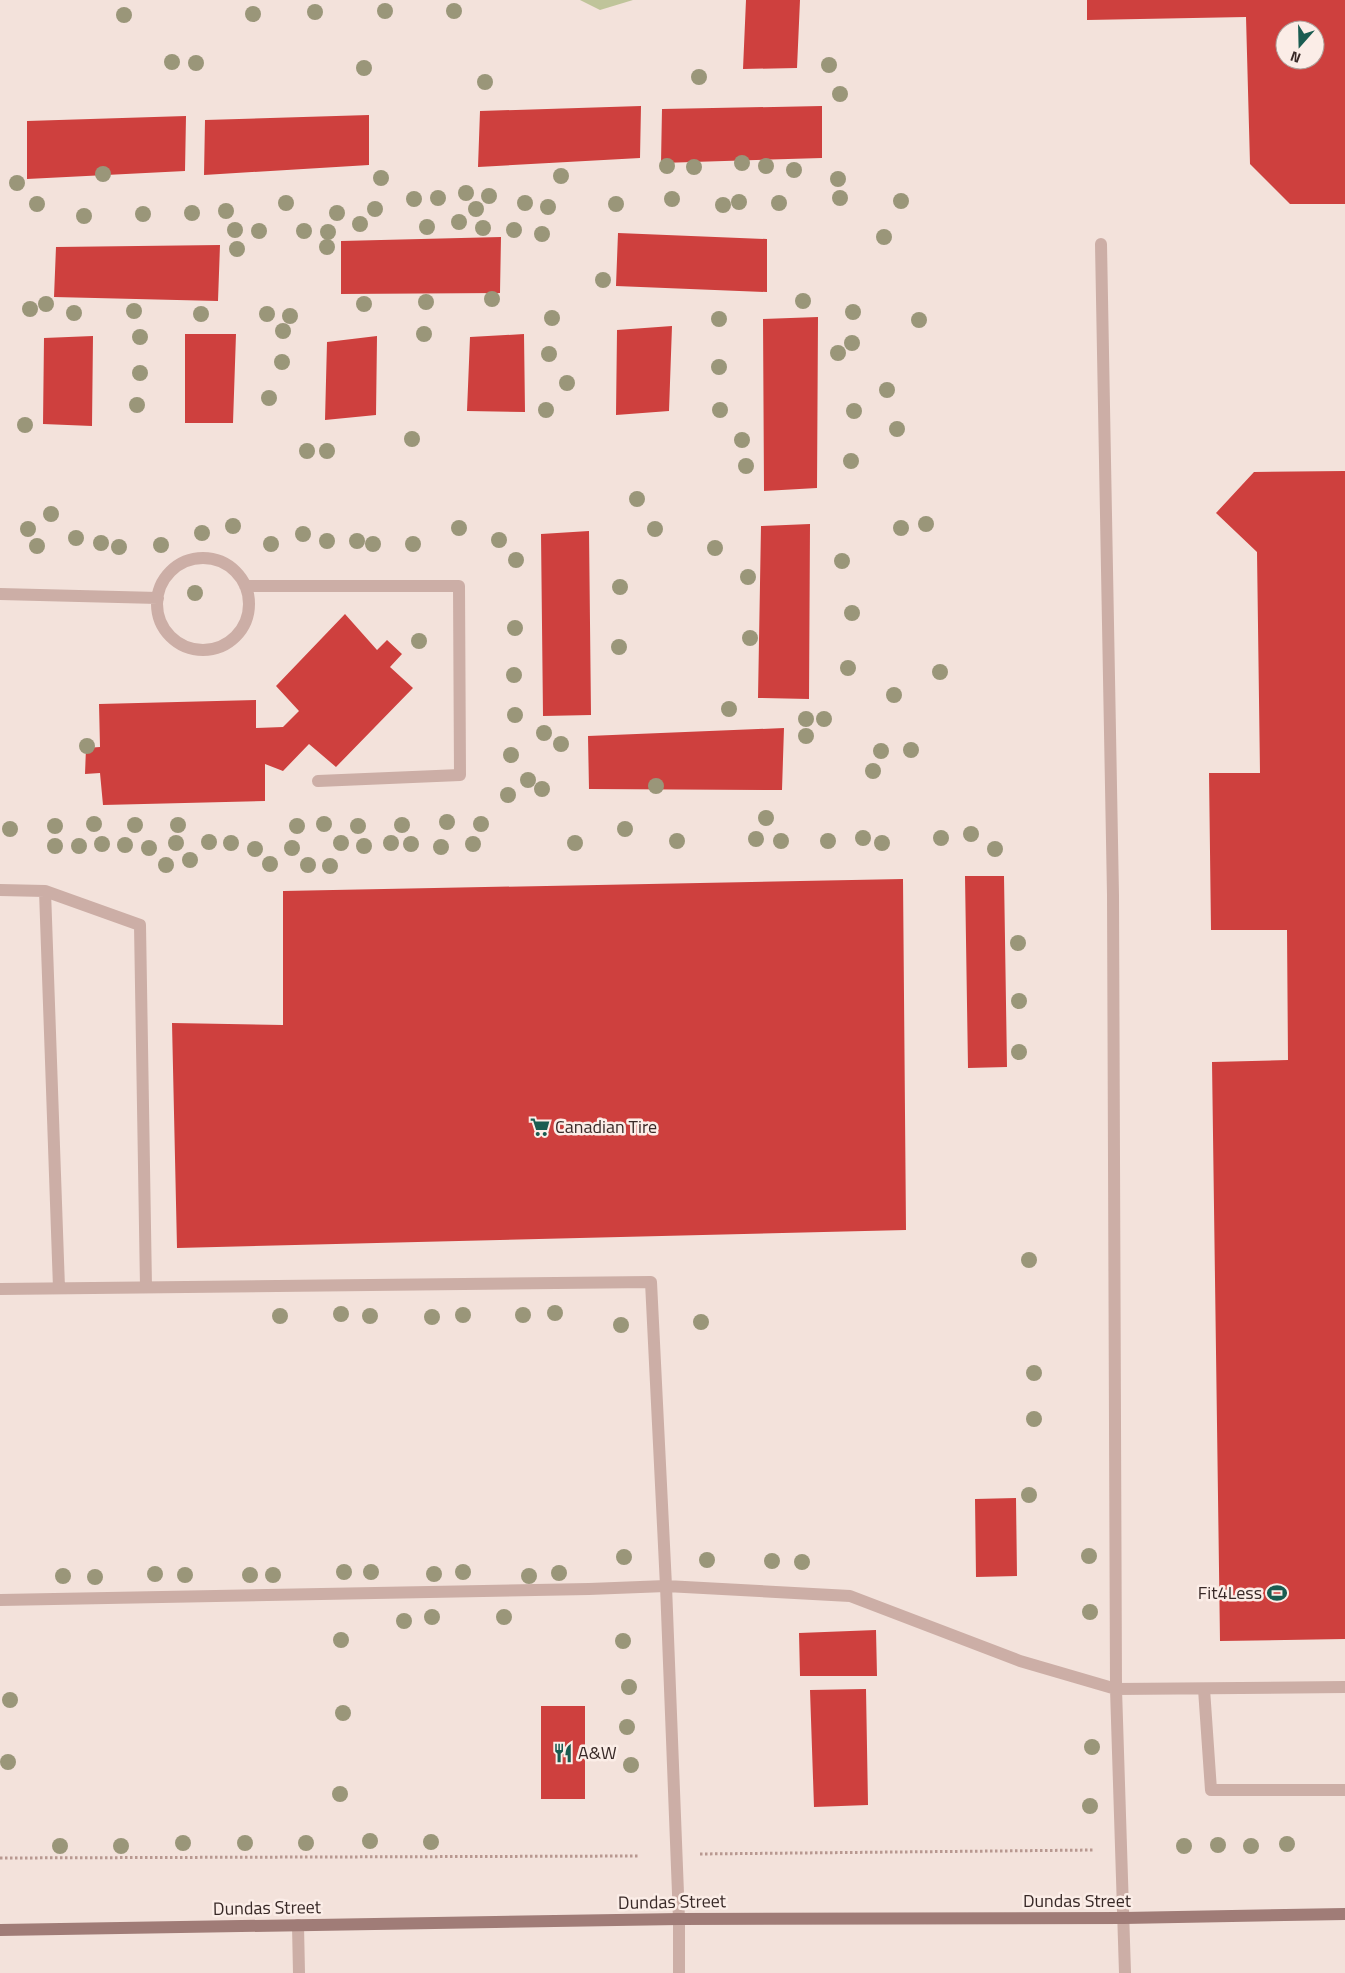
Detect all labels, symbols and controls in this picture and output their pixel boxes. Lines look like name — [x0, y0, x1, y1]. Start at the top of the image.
north arrow — [1275, 20, 1325, 70]
text: N — [1287, 46, 1304, 69]
place label: Canadian Tire — [555, 1113, 657, 1140]
supermarket icon: Canadian Tire — [529, 1116, 551, 1138]
place label: Fit4Less — [1198, 1579, 1262, 1606]
sports icon: Fit4Less — [1266, 1582, 1288, 1604]
place label: A&W — [578, 1739, 617, 1766]
restaurant icon: A&W — [552, 1742, 574, 1764]
street label: Dundas Street — [618, 1887, 727, 1916]
street label: Dundas Street — [1023, 1887, 1132, 1914]
street label: Dundas Street — [213, 1893, 322, 1922]

